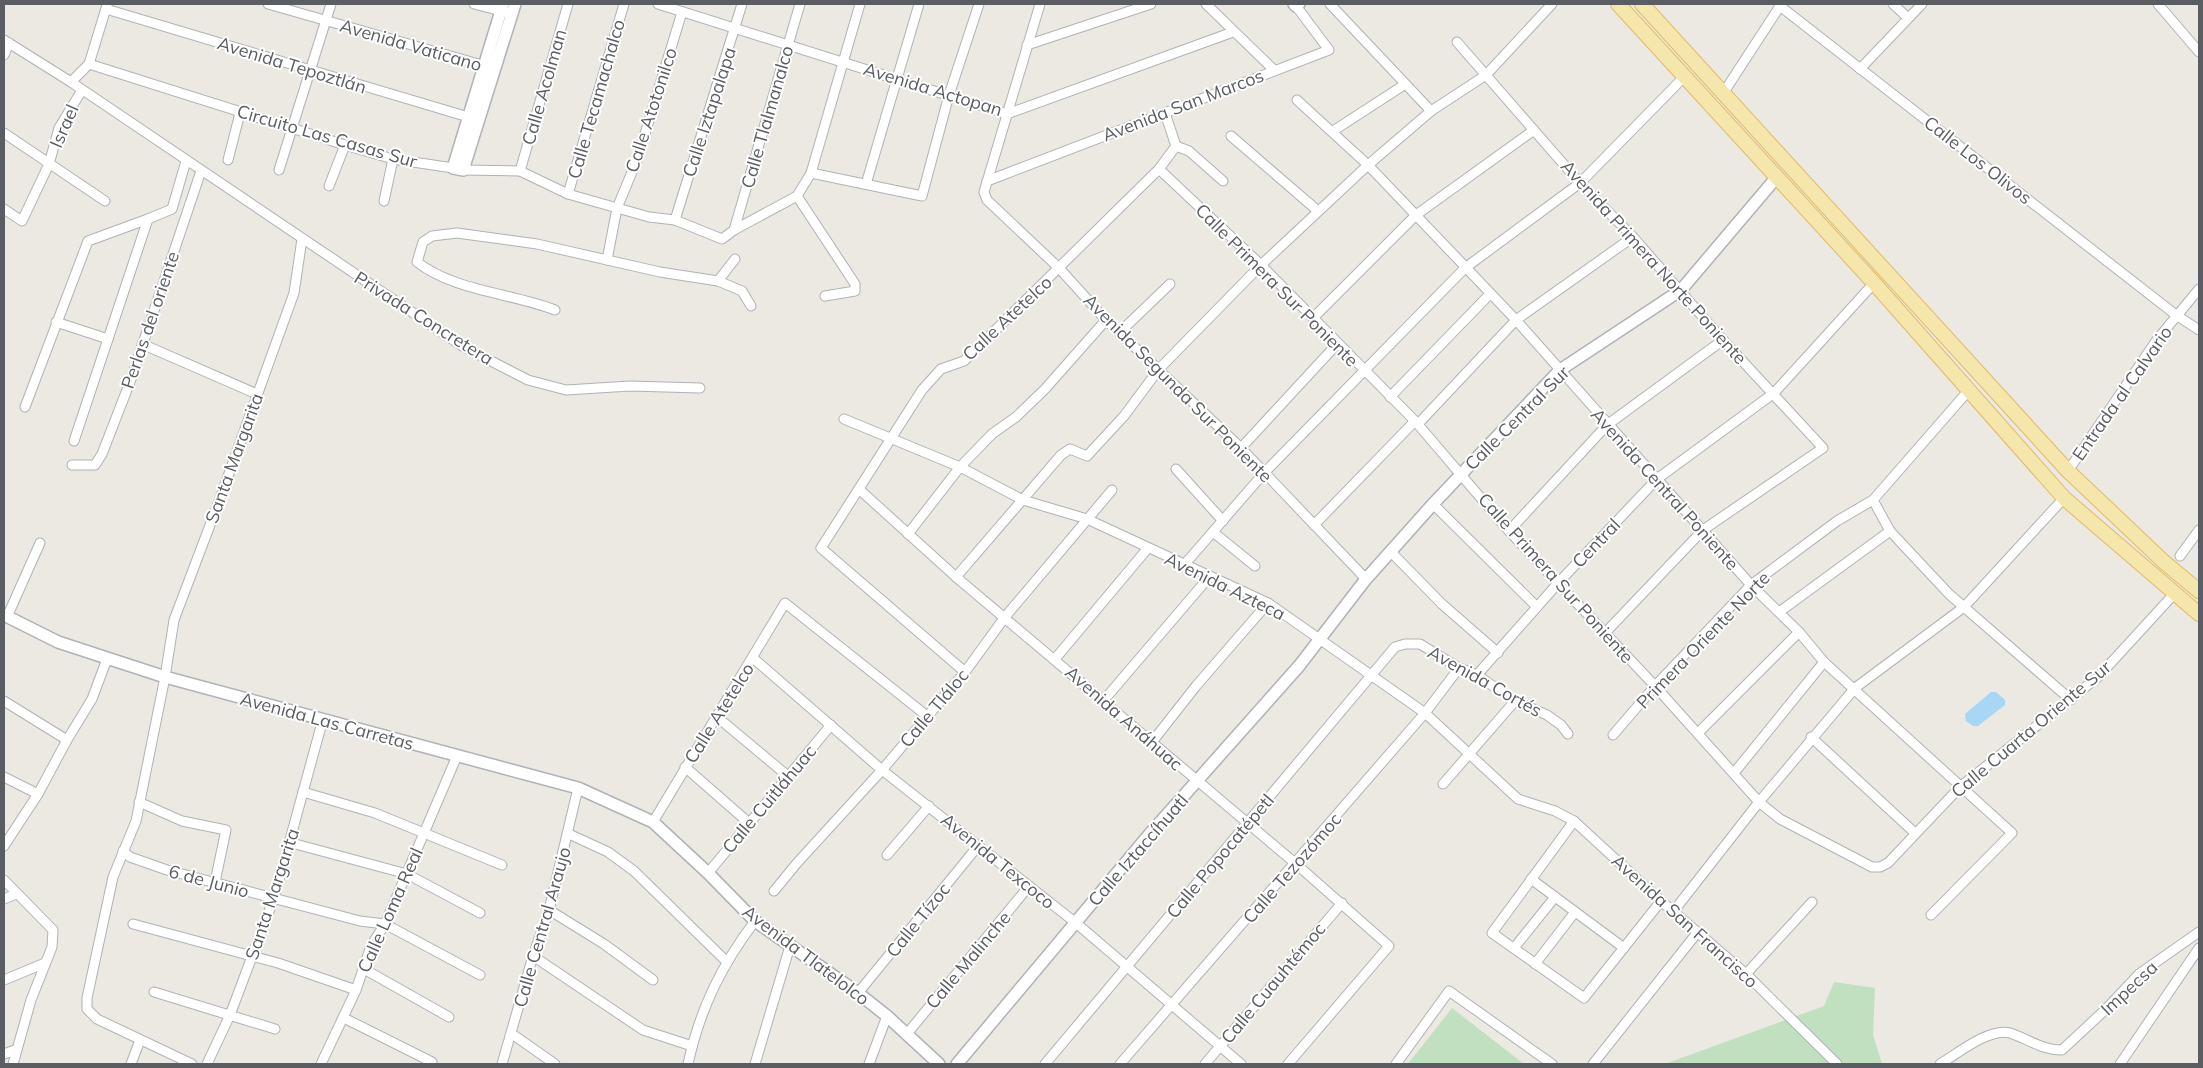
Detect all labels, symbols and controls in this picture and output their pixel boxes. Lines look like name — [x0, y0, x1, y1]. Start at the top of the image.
street label: Avenida Vaticano — [337, 14, 485, 76]
street label: Calle Tecamachalco — [562, 17, 630, 181]
street label: Calle Acolman — [516, 26, 572, 148]
street label: Avenida Tepoztlán — [215, 31, 369, 99]
street label: Calle Tlalmanalco — [736, 43, 798, 191]
street label: Calle Iztapalapa — [677, 44, 741, 180]
street label: Calle Atotonilco — [620, 45, 682, 175]
street label: Avenida Actopan — [861, 57, 1005, 121]
street label: Avenida San Marcos — [1099, 64, 1267, 146]
street label: Circuito Las Casas Sur — [234, 99, 420, 173]
street label: Israel — [44, 101, 84, 151]
street label: Calle Los Olivos — [1919, 111, 2037, 209]
street label: Avenida Primera Norte Poniente — [1556, 155, 1752, 369]
street label: Calle Primera Sur Poniente — [1191, 199, 1363, 371]
street label: Perlas del oriente — [116, 248, 184, 392]
street label: Privada Concretera — [350, 266, 498, 370]
street label: Calle Atetelco — [957, 271, 1057, 365]
street label: Avenida Segunda Sur Poniente — [1079, 289, 1277, 487]
street label: Entrada al Calvario — [2067, 321, 2177, 465]
street label: Calle Central Sur — [1460, 361, 1574, 475]
street label: Santa Margarita — [200, 390, 268, 526]
street label: Avenida Central Poniente — [1587, 404, 1743, 574]
street label: Calle Primera Sur Poniente — [1473, 488, 1639, 668]
street label: Central — [1567, 514, 1625, 572]
street label: Avenida Azteca — [1161, 547, 1289, 625]
street label: Primera Oriente Norte — [1631, 566, 1775, 714]
street label: Avenida Cortés — [1424, 640, 1546, 722]
street label: Calle Cuarta Oriente Sur — [1946, 655, 2116, 803]
street label: Calle Atetelco — [679, 658, 759, 768]
street label: Avenida Anáhuac — [1060, 661, 1188, 775]
street label: Calle Tláloc — [895, 664, 973, 752]
street label: Avenida Las Carretas — [238, 687, 416, 755]
street label: Calle Cuitláhuac — [717, 740, 821, 858]
street label: Calle Iztaccíhuatl — [1083, 789, 1193, 911]
street label: Calle Popocatépetl — [1161, 789, 1279, 923]
street label: Avenida Texcoco — [936, 808, 1060, 914]
street label: Calle Tezozómoc — [1238, 808, 1346, 928]
street label: Santa Margarita — [240, 825, 304, 963]
street label: Calle Loma Real — [352, 844, 428, 976]
street label: Calle Central Araujo — [508, 844, 576, 1010]
street label: Avenida San Francisco — [1607, 849, 1763, 993]
street label: 6 de Junio — [166, 859, 252, 903]
street label: Calle Tízoc — [881, 878, 955, 962]
street label: Avenida Tlatelolco — [738, 900, 874, 1010]
street label: Calle Malinche — [920, 906, 1016, 1014]
street label: Calle Cuauhtémoc — [1216, 918, 1330, 1048]
street label: Impecsa — [2096, 956, 2162, 1020]

